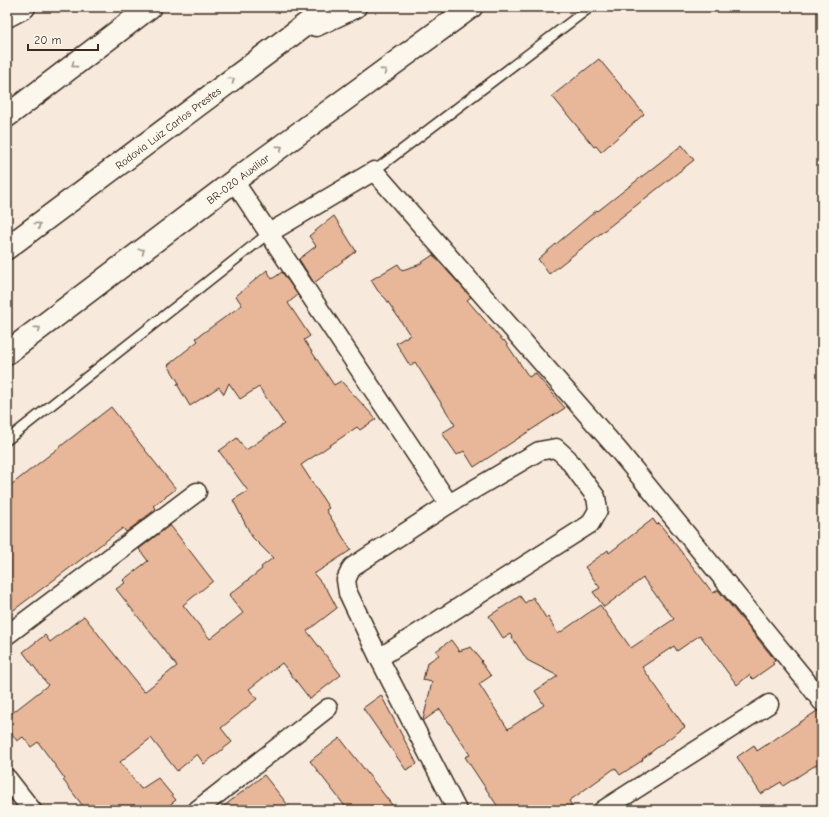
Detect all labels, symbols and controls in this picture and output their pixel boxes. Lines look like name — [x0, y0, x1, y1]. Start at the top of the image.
scale bar — [28, 26, 98, 52]
text: 20 m — [34, 33, 62, 47]
one-way arrow — [72, 60, 79, 67]
one-way arrow — [380, 69, 387, 76]
one-way arrow — [228, 78, 235, 85]
street label: Rodovia Luiz Carlos Prestes — [113, 84, 224, 172]
one-way arrow — [275, 146, 282, 153]
street label: BR-020 Auxiliar — [204, 151, 273, 207]
one-way arrow — [34, 223, 41, 230]
one-way arrow — [137, 249, 144, 256]
one-way arrow — [34, 327, 41, 334]

